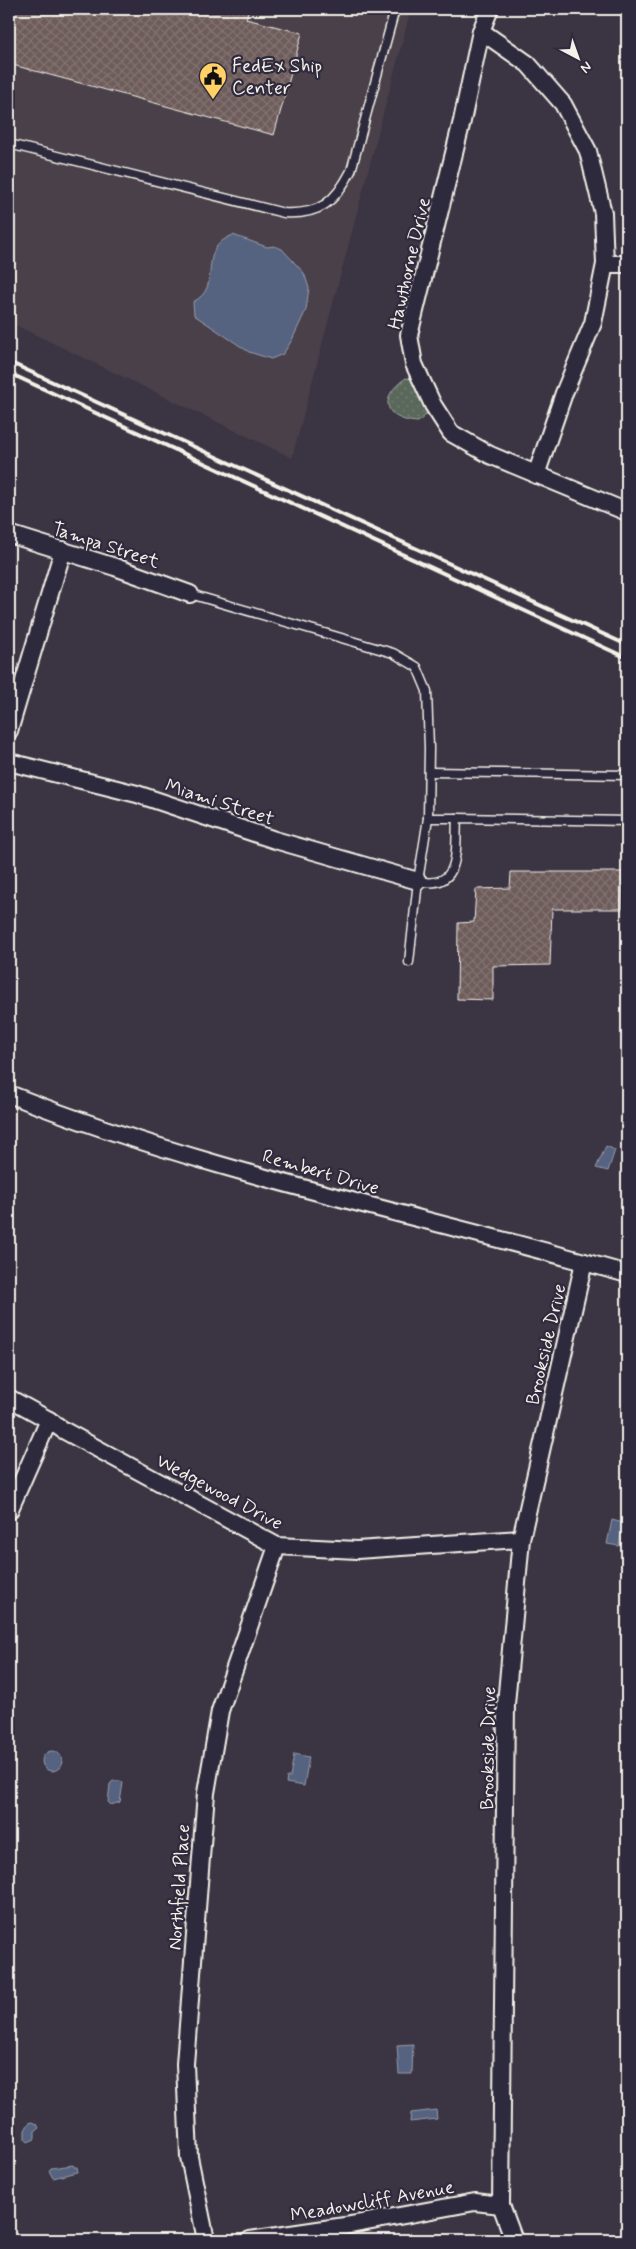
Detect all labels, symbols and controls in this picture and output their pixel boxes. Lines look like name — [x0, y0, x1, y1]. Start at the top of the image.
north arrow — [554, 32, 604, 82]
place label: FedEx Ship Center — [232, 54, 322, 101]
text: N — [576, 57, 595, 77]
public building icon: FedEx Ship Center — [198, 61, 228, 100]
street label: Hawthorne Drive — [382, 195, 437, 332]
street label: Tampa Street — [49, 516, 163, 575]
street label: Miami Street — [162, 773, 277, 832]
street label: Rembert Drive — [259, 1144, 382, 1201]
street label: Brookside Drive — [520, 1281, 573, 1407]
street label: Wedgewood Drive — [151, 1448, 287, 1538]
street label: Brookside Drive — [475, 1686, 502, 1810]
street label: Northfield Place — [163, 1823, 196, 1951]
street label: Meadowcliff Avenue — [288, 2175, 456, 2228]

